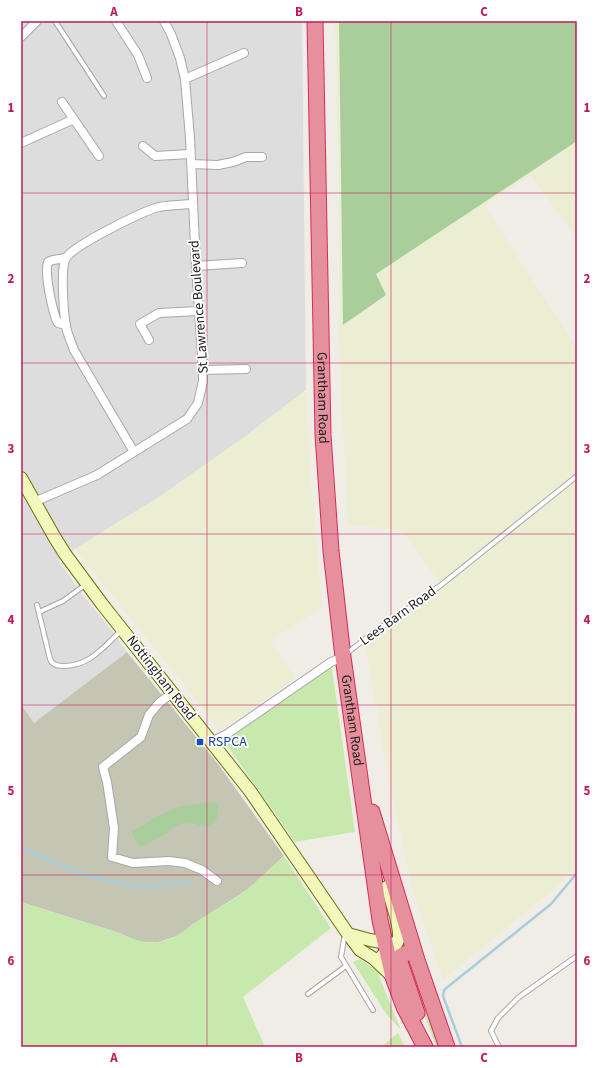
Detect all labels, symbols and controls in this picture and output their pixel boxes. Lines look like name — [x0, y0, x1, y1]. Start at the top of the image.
text: A — [109, 3, 118, 21]
text: B — [295, 3, 303, 21]
text: C — [480, 3, 488, 21]
text: 1 — [8, 99, 15, 117]
text: 1 — [584, 99, 591, 117]
street label: St Lawrence Boulevard — [184, 240, 214, 374]
text: 2 — [8, 270, 15, 288]
text: 2 — [584, 270, 591, 288]
street label: Grantham Road — [311, 352, 334, 445]
text: 3 — [8, 440, 15, 458]
text: 3 — [584, 440, 591, 458]
street label: Lees Barn Road — [356, 582, 440, 650]
text: 4 — [8, 611, 15, 629]
text: 4 — [584, 611, 591, 629]
street label: Nottingham Road — [121, 631, 201, 725]
street label: Grantham Road — [336, 673, 368, 767]
place label: RSPCA — [208, 732, 247, 752]
marker: RSPCA — [195, 737, 205, 747]
text: 5 — [8, 782, 15, 800]
text: 5 — [584, 782, 591, 800]
text: 6 — [8, 952, 15, 970]
text: 6 — [584, 952, 591, 970]
text: A — [109, 1049, 118, 1067]
text: B — [295, 1049, 303, 1067]
text: C — [480, 1049, 488, 1067]

